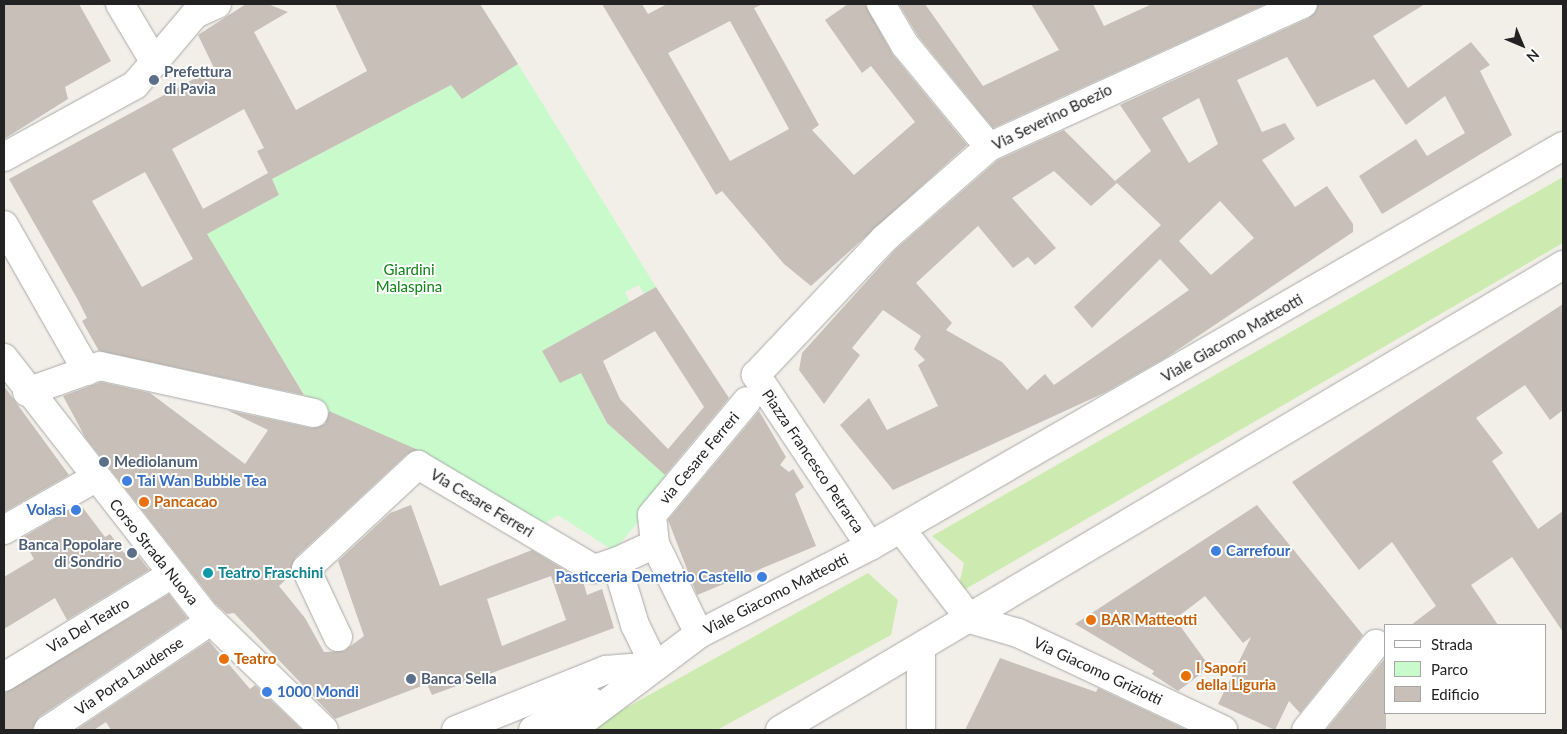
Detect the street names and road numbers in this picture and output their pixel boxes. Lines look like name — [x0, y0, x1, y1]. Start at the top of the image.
street label: Via Severino Boezio — [989, 80, 1115, 154]
street label: Viale Giacomo Matteotti — [1158, 290, 1306, 386]
street label: Piazza Francesco Petrarca — [758, 386, 868, 536]
street label: via Cesare Ferreri — [655, 408, 743, 508]
street label: Via Cesare Ferreri — [427, 465, 537, 541]
street label: Corso Strada Nuova — [106, 495, 202, 609]
street label: Viale Giacomo Matteotti — [701, 550, 851, 638]
street label: Via Del Teatro — [44, 593, 132, 657]
street label: Via Porta Laudense — [71, 633, 187, 719]
street label: Via Giacomo Griziotti — [1031, 633, 1165, 709]

